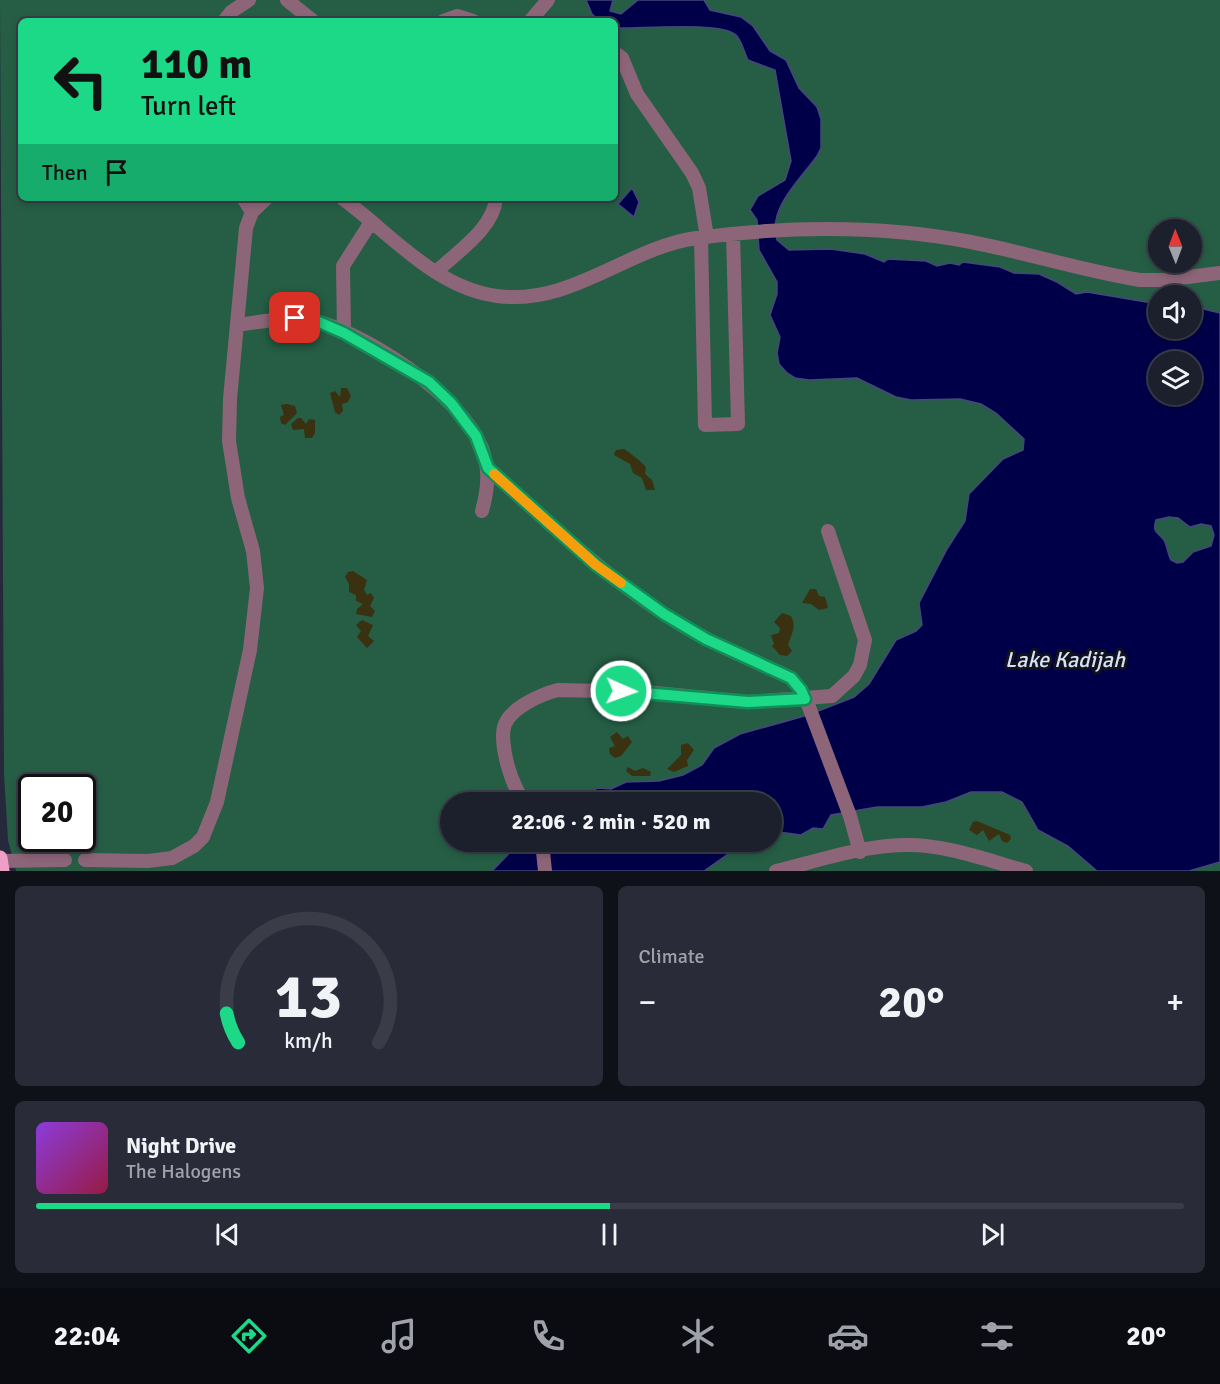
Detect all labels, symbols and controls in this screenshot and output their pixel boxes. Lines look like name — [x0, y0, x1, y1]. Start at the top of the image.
text: 110 m — [141, 39, 252, 90]
icon: left — [42, 42, 120, 120]
text: Turn left — [141, 90, 236, 123]
icon: arrive — [100, 156, 133, 189]
text: Then — [42, 159, 88, 186]
north arrow — [1148, 219, 1202, 273]
map controls — [1148, 219, 1202, 405]
button: sound — [1148, 285, 1202, 339]
pin — [269, 292, 320, 343]
icon: arrive — [278, 301, 311, 334]
button: layers — [1148, 351, 1202, 405]
water label: Lake Kadijah — [1005, 646, 1126, 673]
position arrow — [589, 659, 653, 723]
speed limit sign: 20 — [18, 774, 96, 852]
text: 22:06 · 2 min · 520 m — [511, 808, 711, 835]
text: Climate — [639, 944, 704, 969]
text: 13 — [275, 958, 342, 1035]
text: 20° — [878, 975, 945, 1030]
text: − — [639, 982, 656, 1023]
text: + — [1166, 982, 1184, 1023]
text: km/h — [284, 1028, 333, 1054]
text: Night Drive — [126, 1132, 236, 1159]
text: The Halogens — [126, 1159, 241, 1184]
icon: previous — [211, 1218, 244, 1251]
icon: pause — [593, 1218, 626, 1251]
icon: next — [976, 1218, 1009, 1251]
icon: directions — [228, 1315, 270, 1357]
icon: music — [378, 1315, 420, 1357]
icon: phone — [527, 1315, 569, 1357]
icon: climate — [677, 1315, 719, 1357]
icon: car — [827, 1315, 869, 1357]
icon: filters — [976, 1315, 1018, 1357]
text: 22:04 — [54, 1320, 120, 1353]
text: 20° — [1126, 1320, 1166, 1353]

